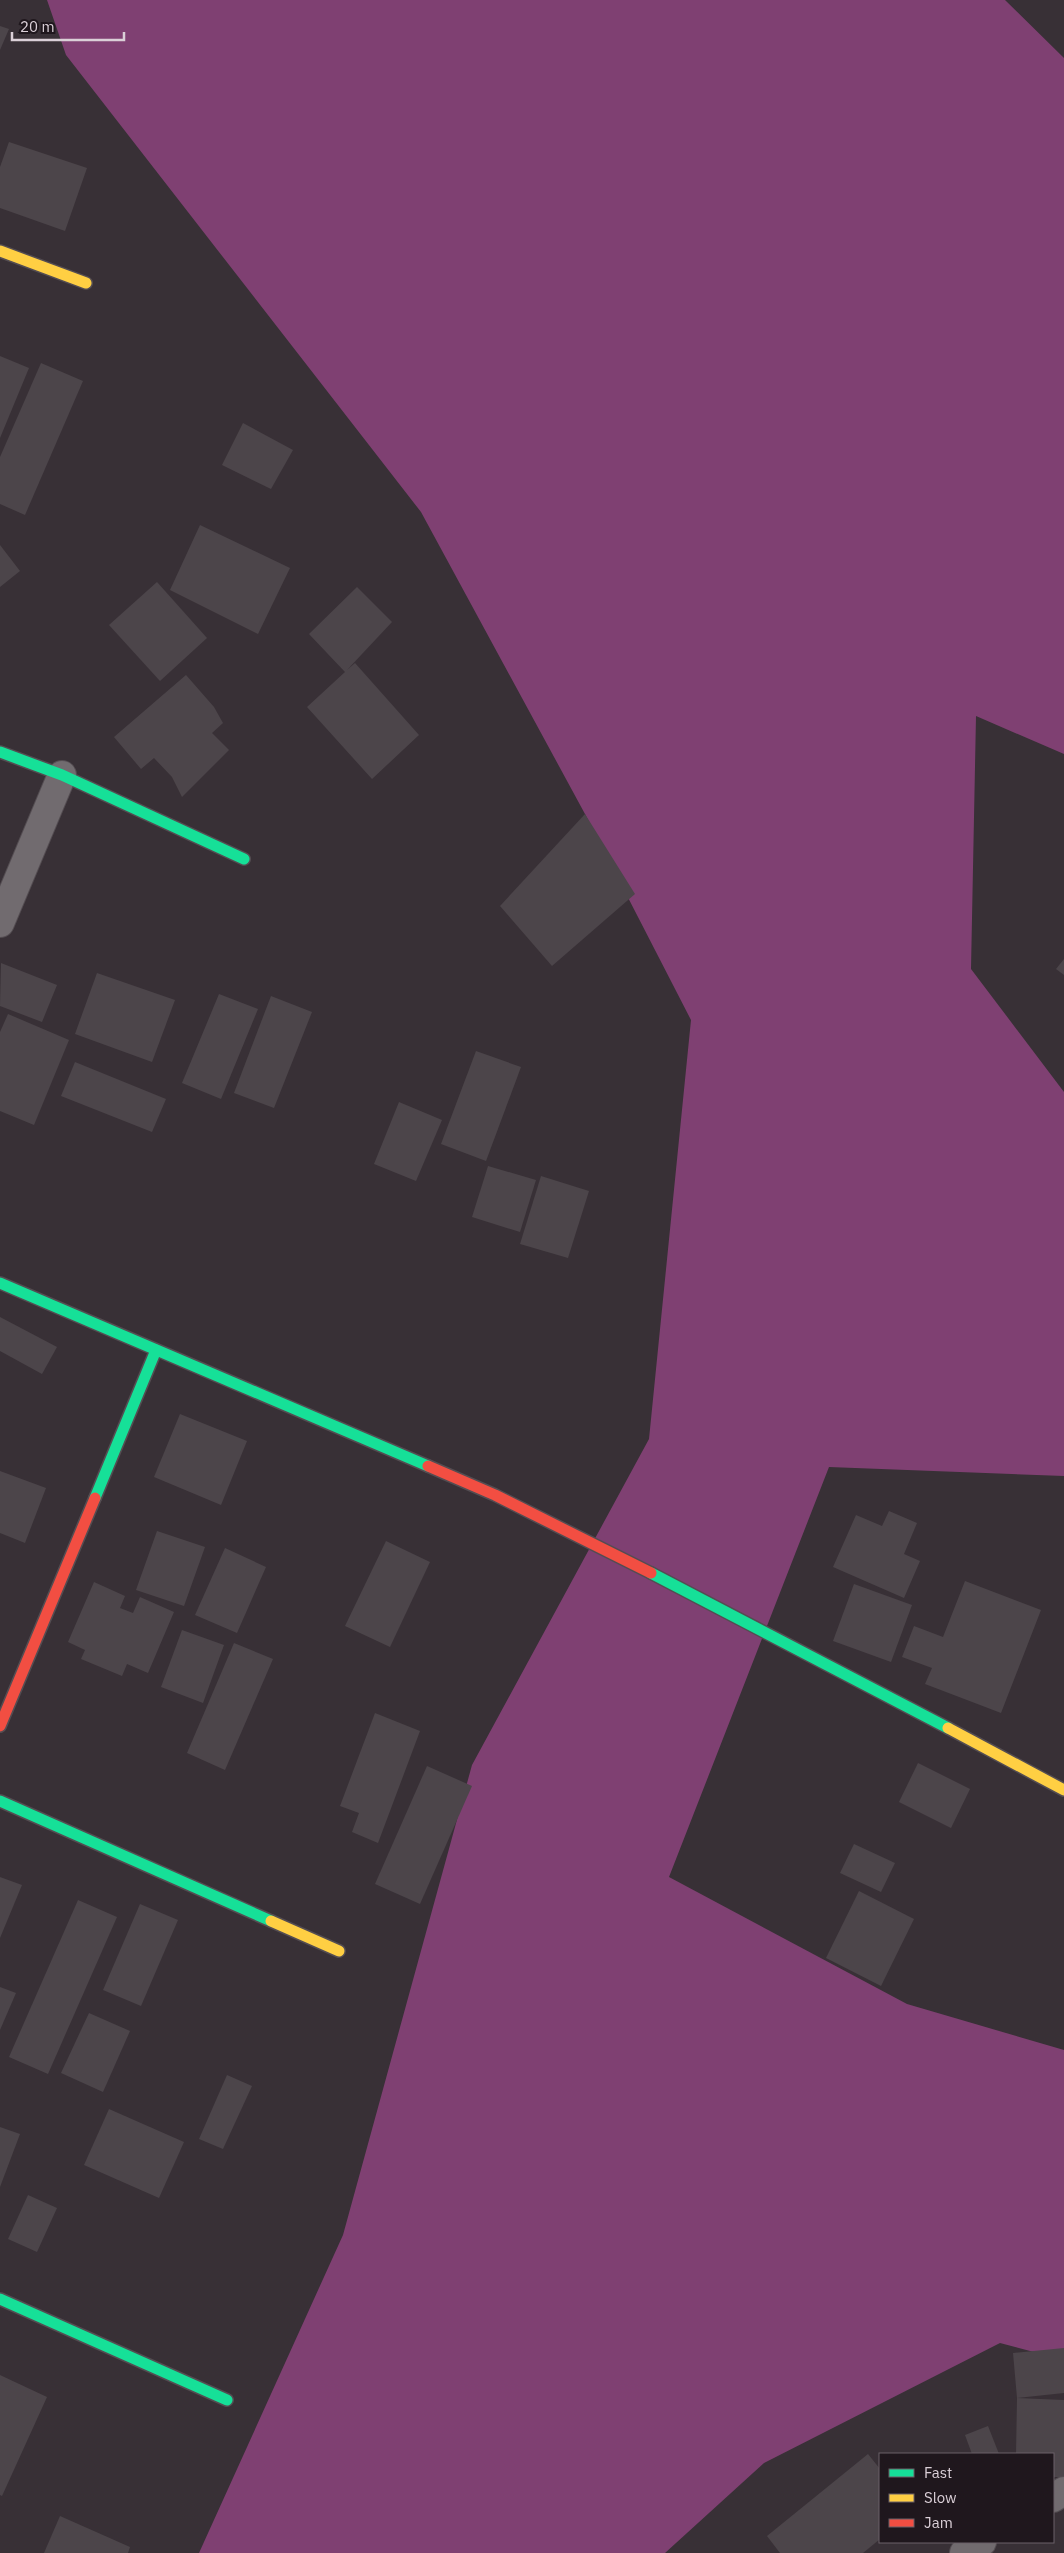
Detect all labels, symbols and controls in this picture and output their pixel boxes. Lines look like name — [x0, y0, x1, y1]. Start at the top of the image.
scale bar — [12, 10, 125, 42]
text: 20 m — [20, 17, 55, 36]
legend — [879, 2453, 1054, 2543]
text: Fast — [924, 2463, 952, 2482]
text: Slow — [924, 2488, 957, 2507]
text: Jam — [924, 2513, 953, 2532]

